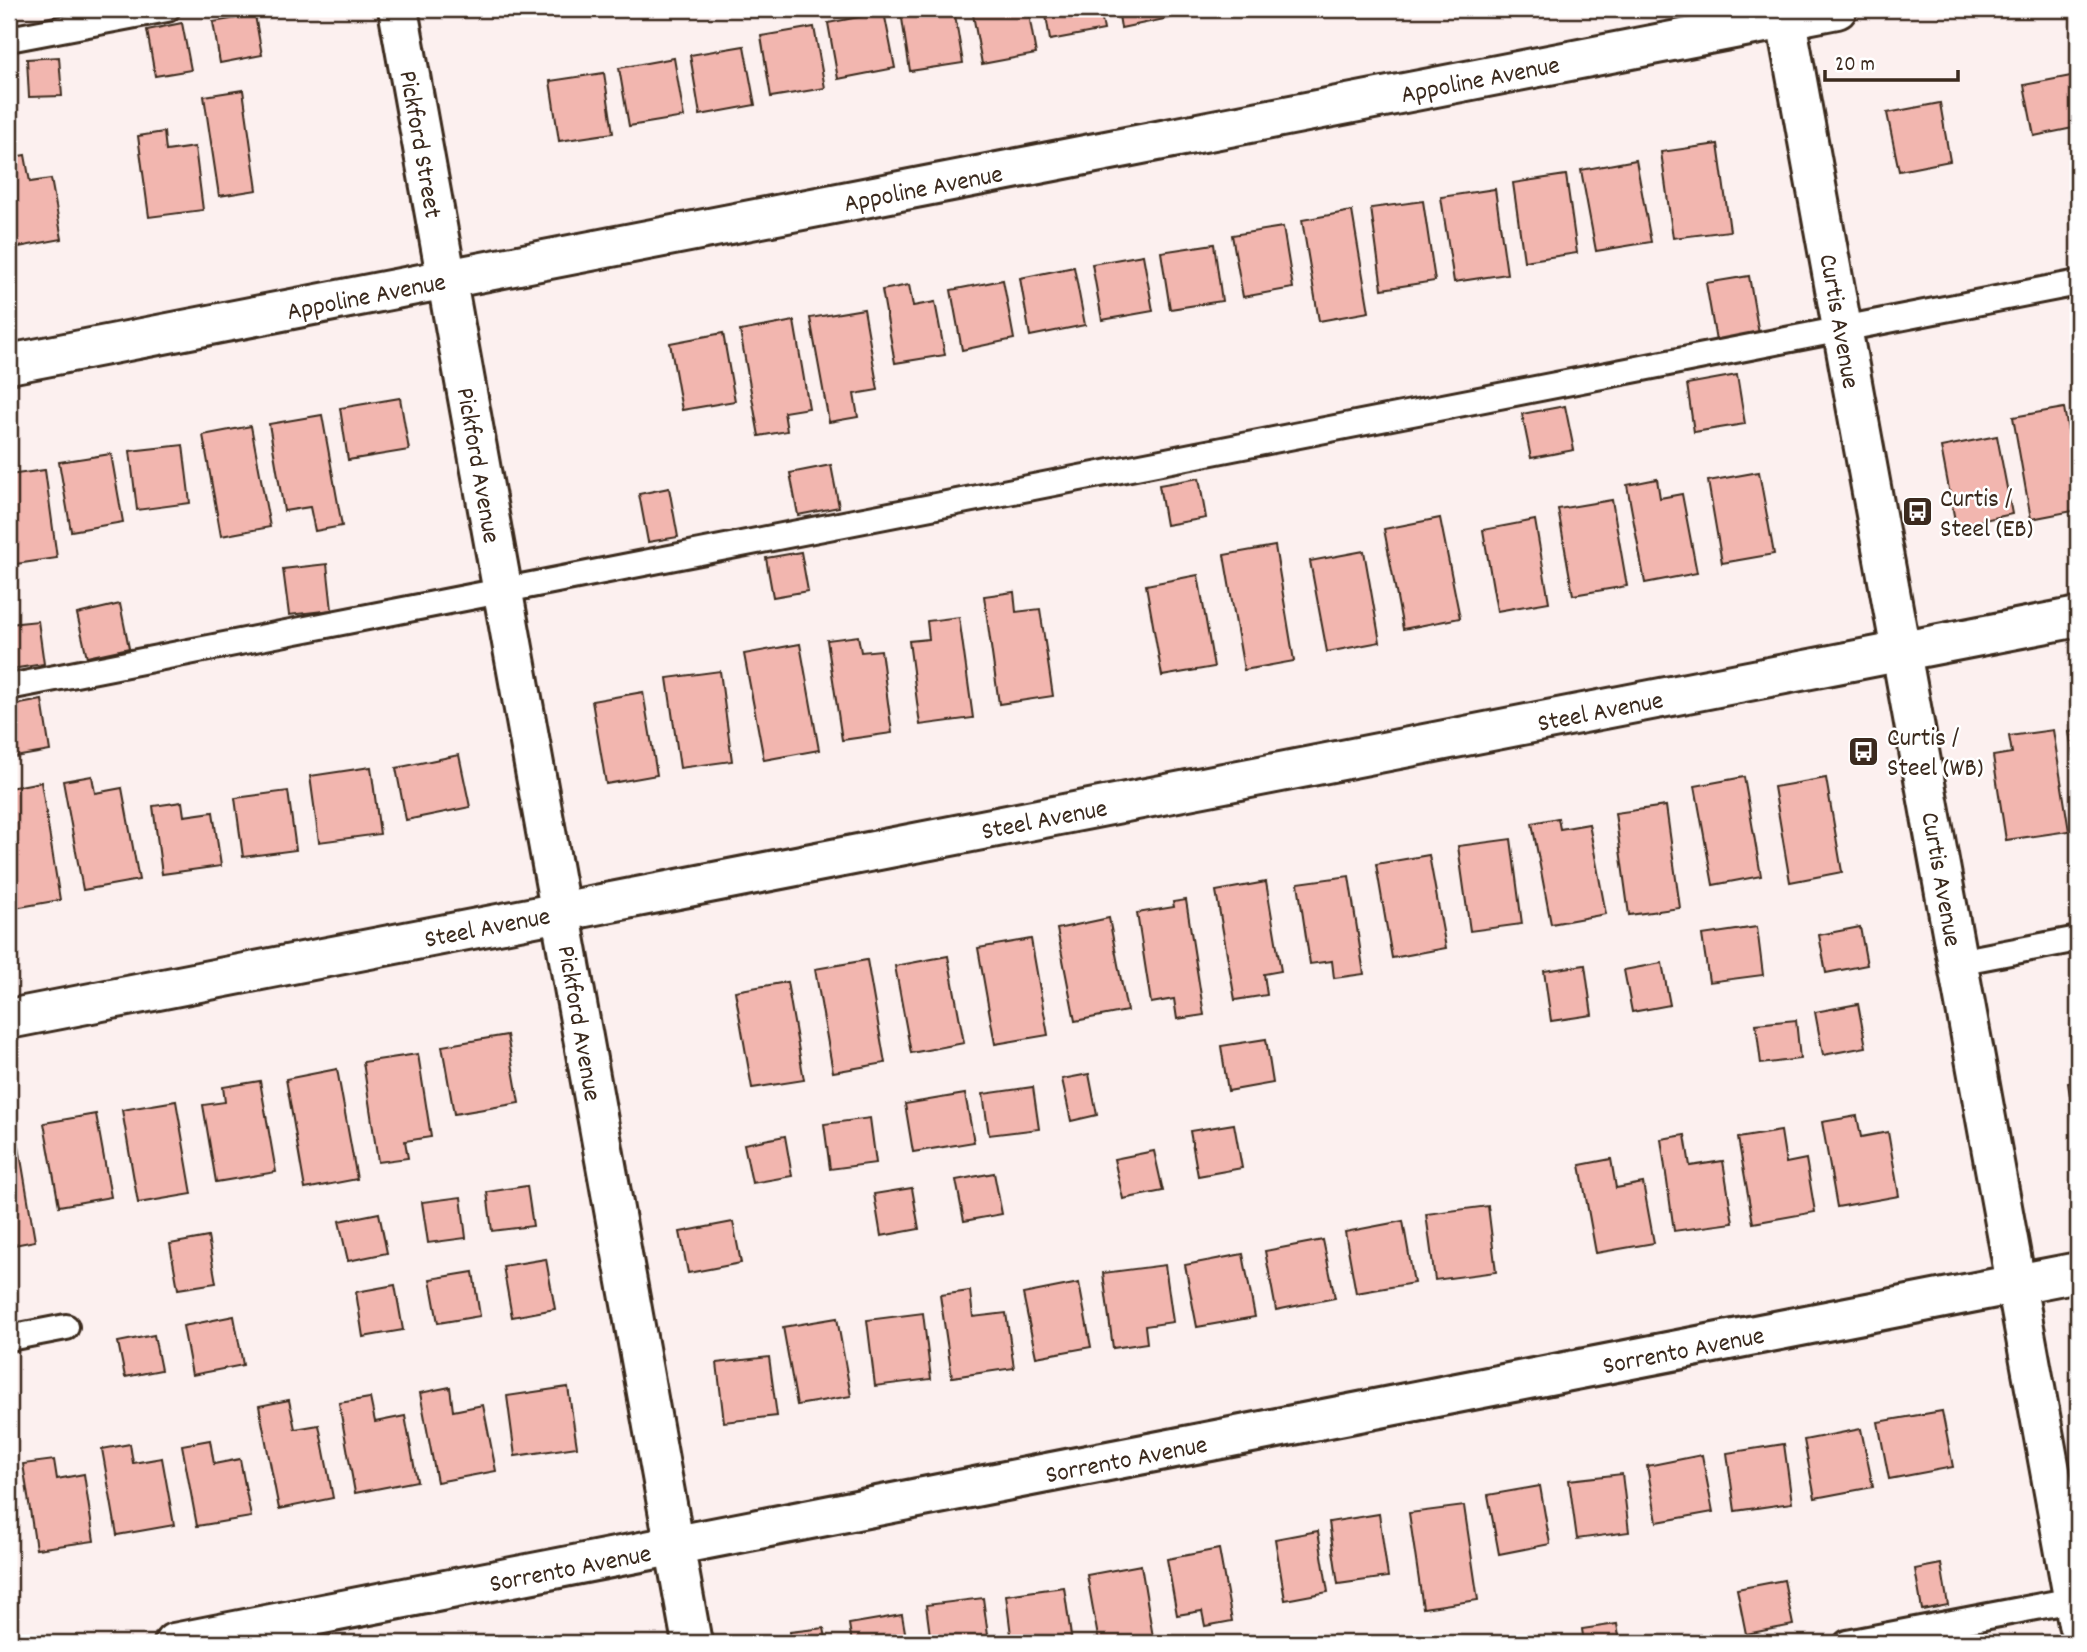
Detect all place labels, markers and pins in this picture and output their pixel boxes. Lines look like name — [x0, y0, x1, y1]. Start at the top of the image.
place label: Curtis / Steel (EB) — [1940, 482, 2033, 549]
bus stop icon: Curtis / Steel (EB) — [1900, 495, 1934, 529]
place label: Curtis / Steel (WB) — [1887, 721, 1983, 788]
bus stop icon: Curtis / Steel (WB) — [1847, 734, 1881, 768]

